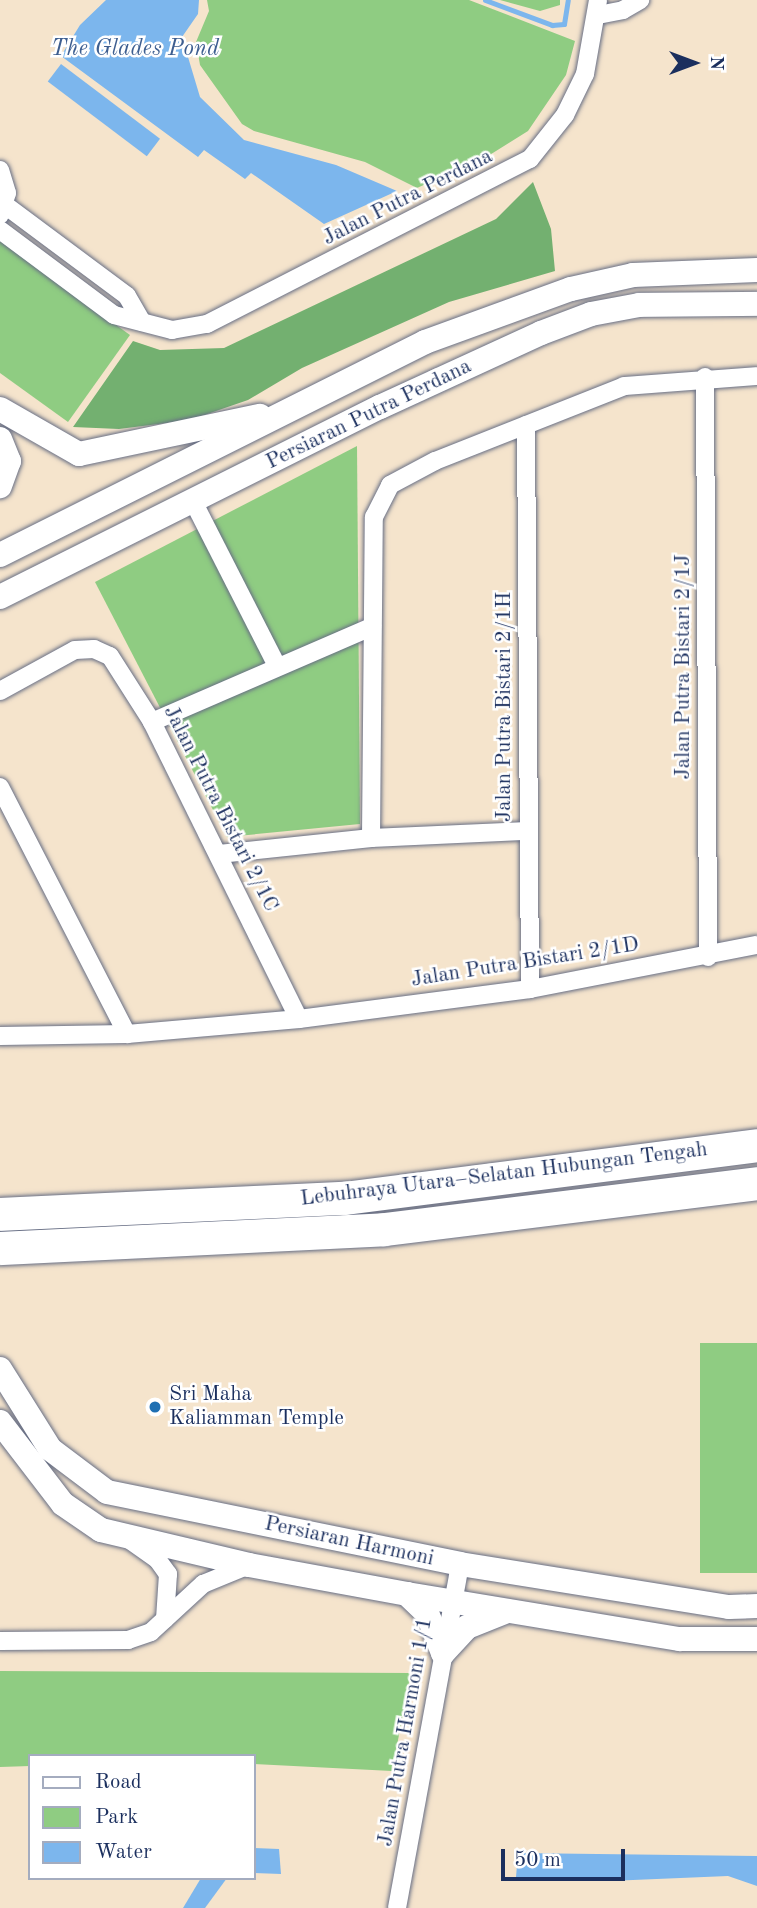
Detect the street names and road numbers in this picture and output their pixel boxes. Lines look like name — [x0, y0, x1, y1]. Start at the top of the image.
street label: Jalan Putra Perdana — [319, 144, 497, 252]
street label: Persiaran Putra Perdana — [262, 354, 476, 476]
street label: Jalan Putra Bistari 2/1J — [671, 555, 697, 779]
street label: Jalan Putra Bistari 2/1H — [492, 592, 518, 822]
street label: Jalan Putra Bistari 2/1C — [157, 702, 283, 916]
street label: Jalan Putra Bistari 2/1D — [409, 933, 641, 993]
street label: Lebuhraya Utara–Selatan Hubungan Tengah — [299, 1138, 709, 1212]
street label: Persiaran Harmoni — [262, 1512, 436, 1572]
street label: Jalan Putra Harmoni 1/1 — [373, 1616, 439, 1848]

